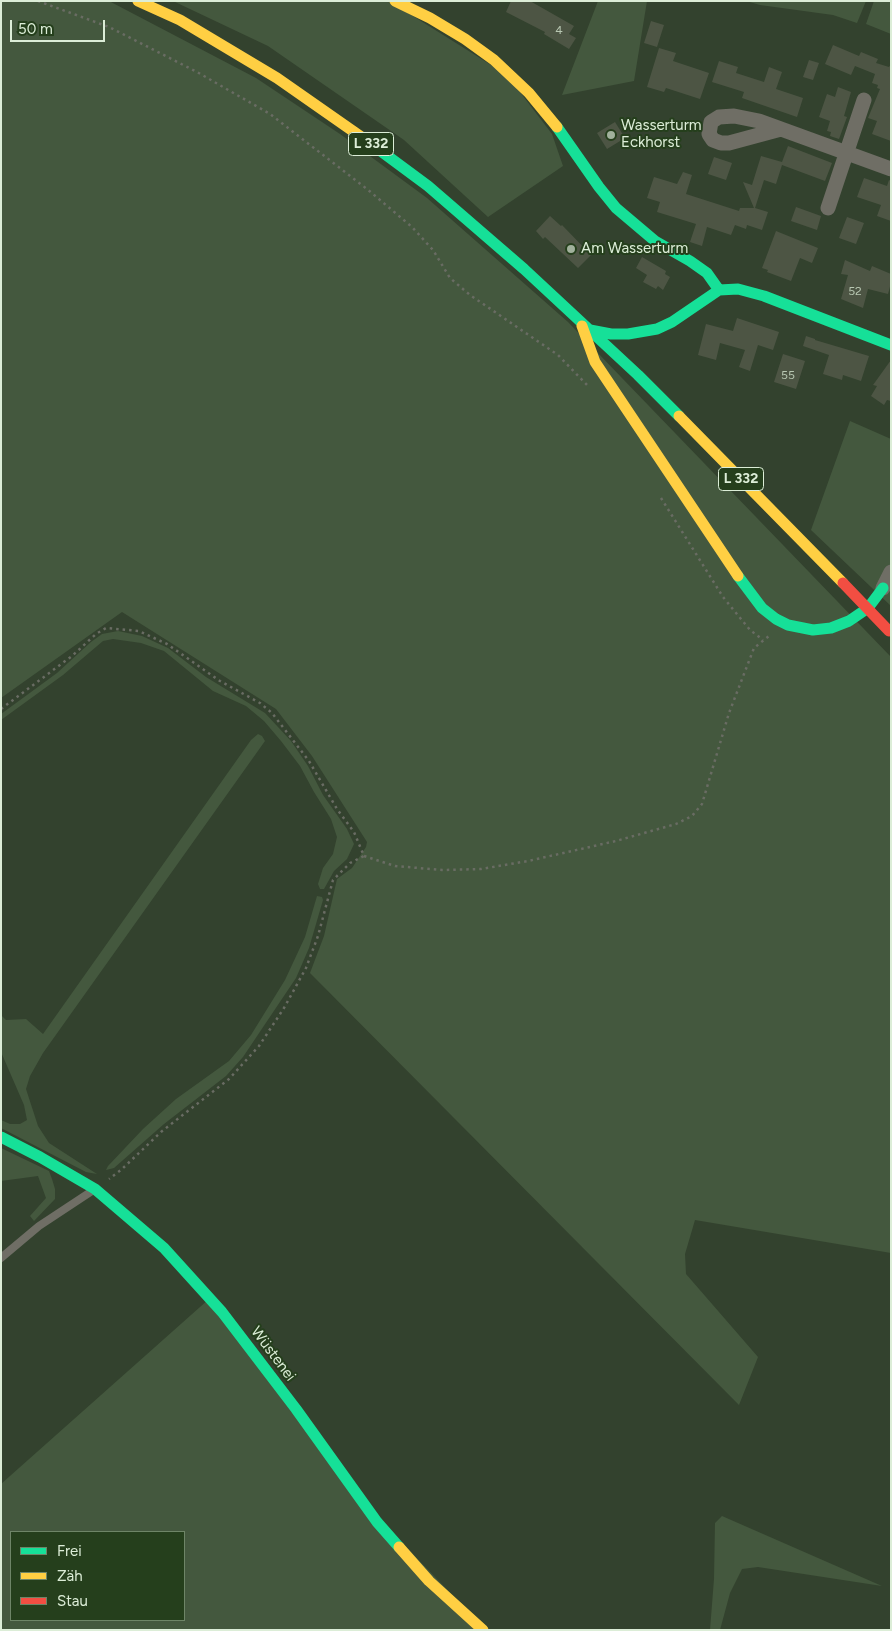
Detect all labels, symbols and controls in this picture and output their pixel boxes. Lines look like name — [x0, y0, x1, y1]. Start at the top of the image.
scale bar — [12, 10, 108, 42]
text: 50 m — [18, 20, 53, 38]
house number: 4 — [555, 23, 563, 37]
place label: Wasserturm Eckhorst — [621, 117, 702, 152]
marker: Wasserturm Eckhorst — [605, 129, 617, 141]
road number: L 332 — [348, 132, 394, 156]
place label: Am Wasserturm — [581, 240, 688, 258]
marker: Am Wasserturm — [565, 243, 577, 255]
house number: 52 — [848, 284, 862, 298]
house number: 55 — [781, 368, 795, 382]
road number: L 332 — [718, 468, 764, 490]
street label: Wüstenei — [247, 1323, 299, 1385]
legend — [10, 1531, 185, 1621]
text: Frei — [57, 1542, 82, 1560]
text: Zäh — [57, 1567, 83, 1585]
text: Stau — [57, 1592, 88, 1610]

